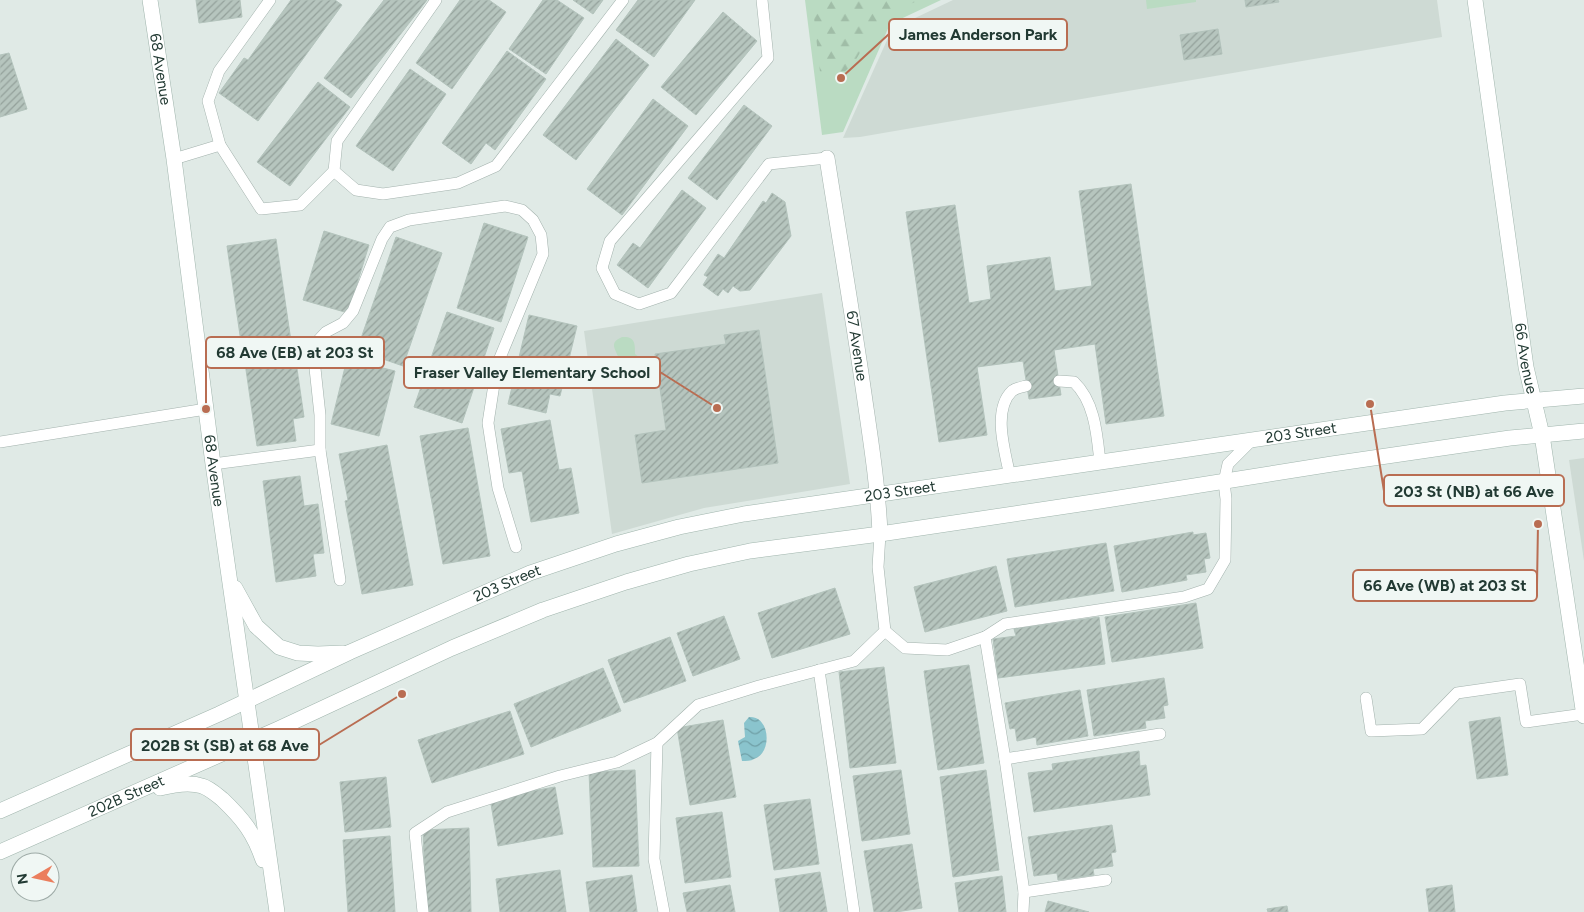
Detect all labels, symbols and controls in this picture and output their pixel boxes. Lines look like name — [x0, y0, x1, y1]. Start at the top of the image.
callout: James Anderson Park — [889, 19, 1067, 50]
text: James Anderson Park — [899, 25, 1058, 44]
street label: 68 Avenue — [146, 32, 175, 106]
street label: 67 Avenue — [842, 309, 871, 382]
street label: 66 Avenue — [1511, 322, 1541, 396]
callout: 68 Ave (EB) at 203 St — [206, 337, 384, 368]
text: 68 Ave (EB) at 203 St — [216, 343, 374, 362]
callout: Fraser Valley Elementary School — [404, 357, 660, 388]
text: Fraser Valley Elementary School — [414, 363, 650, 382]
street label: 203 Street — [1264, 419, 1338, 447]
street label: 68 Avenue — [200, 434, 228, 508]
callout: 203 St (NB) at 66 Ave — [1384, 475, 1564, 506]
street label: 203 Street — [863, 477, 937, 505]
text: 203 St (NB) at 66 Ave — [1394, 482, 1554, 501]
street label: 203 Street — [471, 561, 544, 606]
callout: 66 Ave (WB) at 203 St — [1353, 570, 1537, 601]
text: 66 Ave (WB) at 203 St — [1363, 576, 1527, 595]
callout: 202B St (SB) at 68 Ave — [131, 729, 319, 760]
text: 202B St (SB) at 68 Ave — [141, 736, 309, 755]
street label: 202B Street — [85, 771, 167, 821]
north arrow — [10, 852, 60, 902]
text: N — [13, 872, 32, 886]

